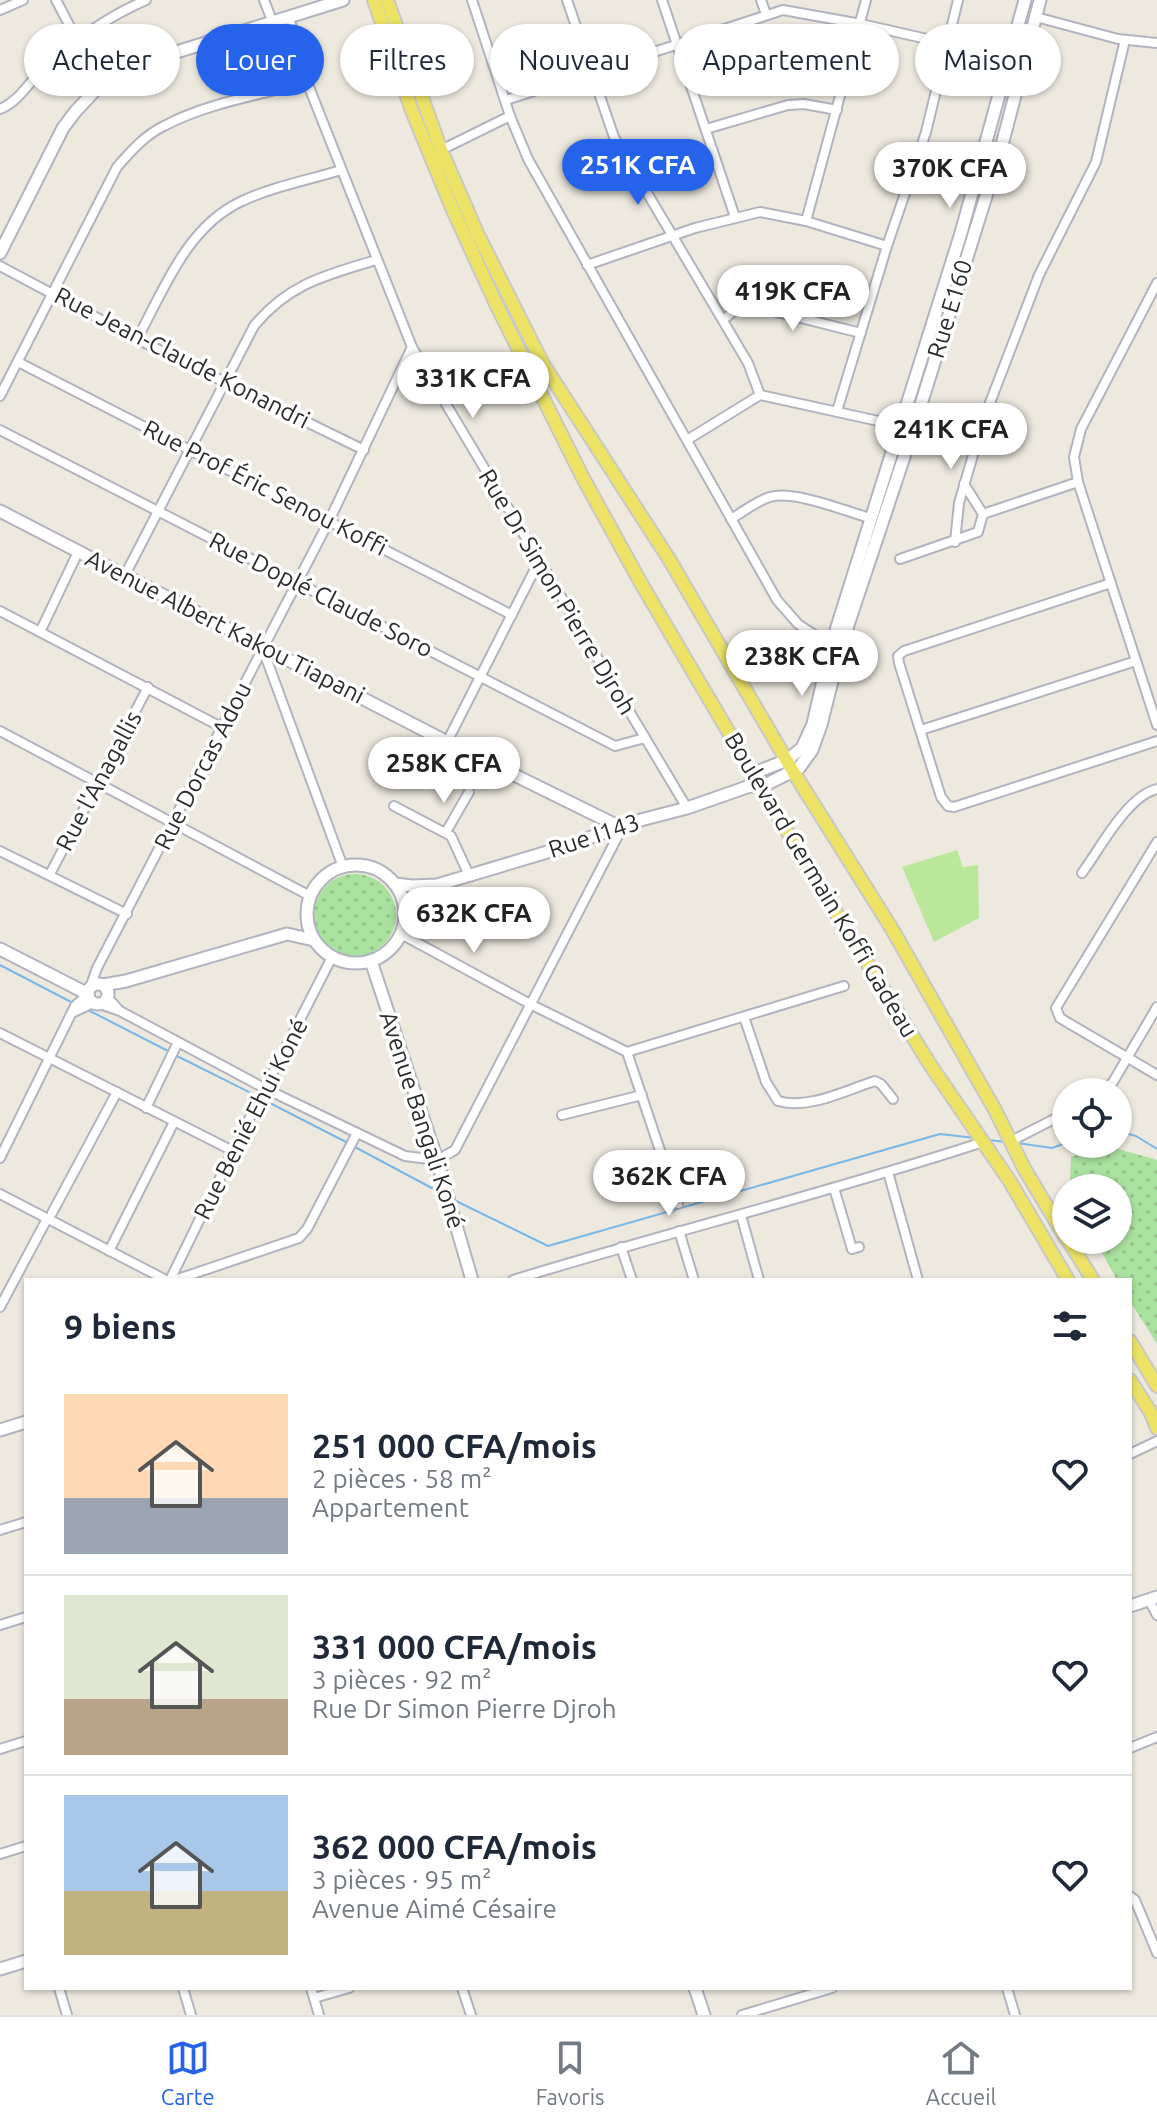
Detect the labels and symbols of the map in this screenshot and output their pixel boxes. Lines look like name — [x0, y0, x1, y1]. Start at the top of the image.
pin: 251K CFA — [555, 139, 721, 207]
pin: 370K CFA — [867, 142, 1033, 210]
street label: Rue E160 — [922, 256, 977, 361]
pin: 419K CFA — [710, 265, 876, 333]
street label: Rue Jean-Claude Konandri — [50, 281, 314, 434]
pin: 331K CFA — [390, 352, 556, 420]
pin: 241K CFA — [868, 403, 1034, 471]
street label: Rue Prof Éric Senou Koffi — [139, 413, 392, 561]
street label: Rue Dr Simon Pierre Djroh — [473, 464, 641, 719]
street label: Rue Doplé Claude Soro — [205, 526, 437, 663]
street label: Avenue Albert Kakou Tiapani — [81, 544, 369, 709]
pin: 238K CFA — [719, 630, 885, 698]
street label: Rue Dorcas Adou — [149, 678, 256, 854]
street label: Rue l'Anagallis — [50, 706, 147, 855]
street label: Boulevard Germain Koffi Gadeau — [719, 727, 923, 1042]
pin: 258K CFA — [361, 737, 527, 805]
street label: Rue I143 — [545, 808, 643, 863]
pin: 632K CFA — [391, 887, 557, 955]
street label: Avenue Bangali Koné — [375, 1008, 470, 1232]
street label: Rue Benié Ehui Koné — [188, 1014, 313, 1224]
pin: 362K CFA — [586, 1150, 752, 1218]

